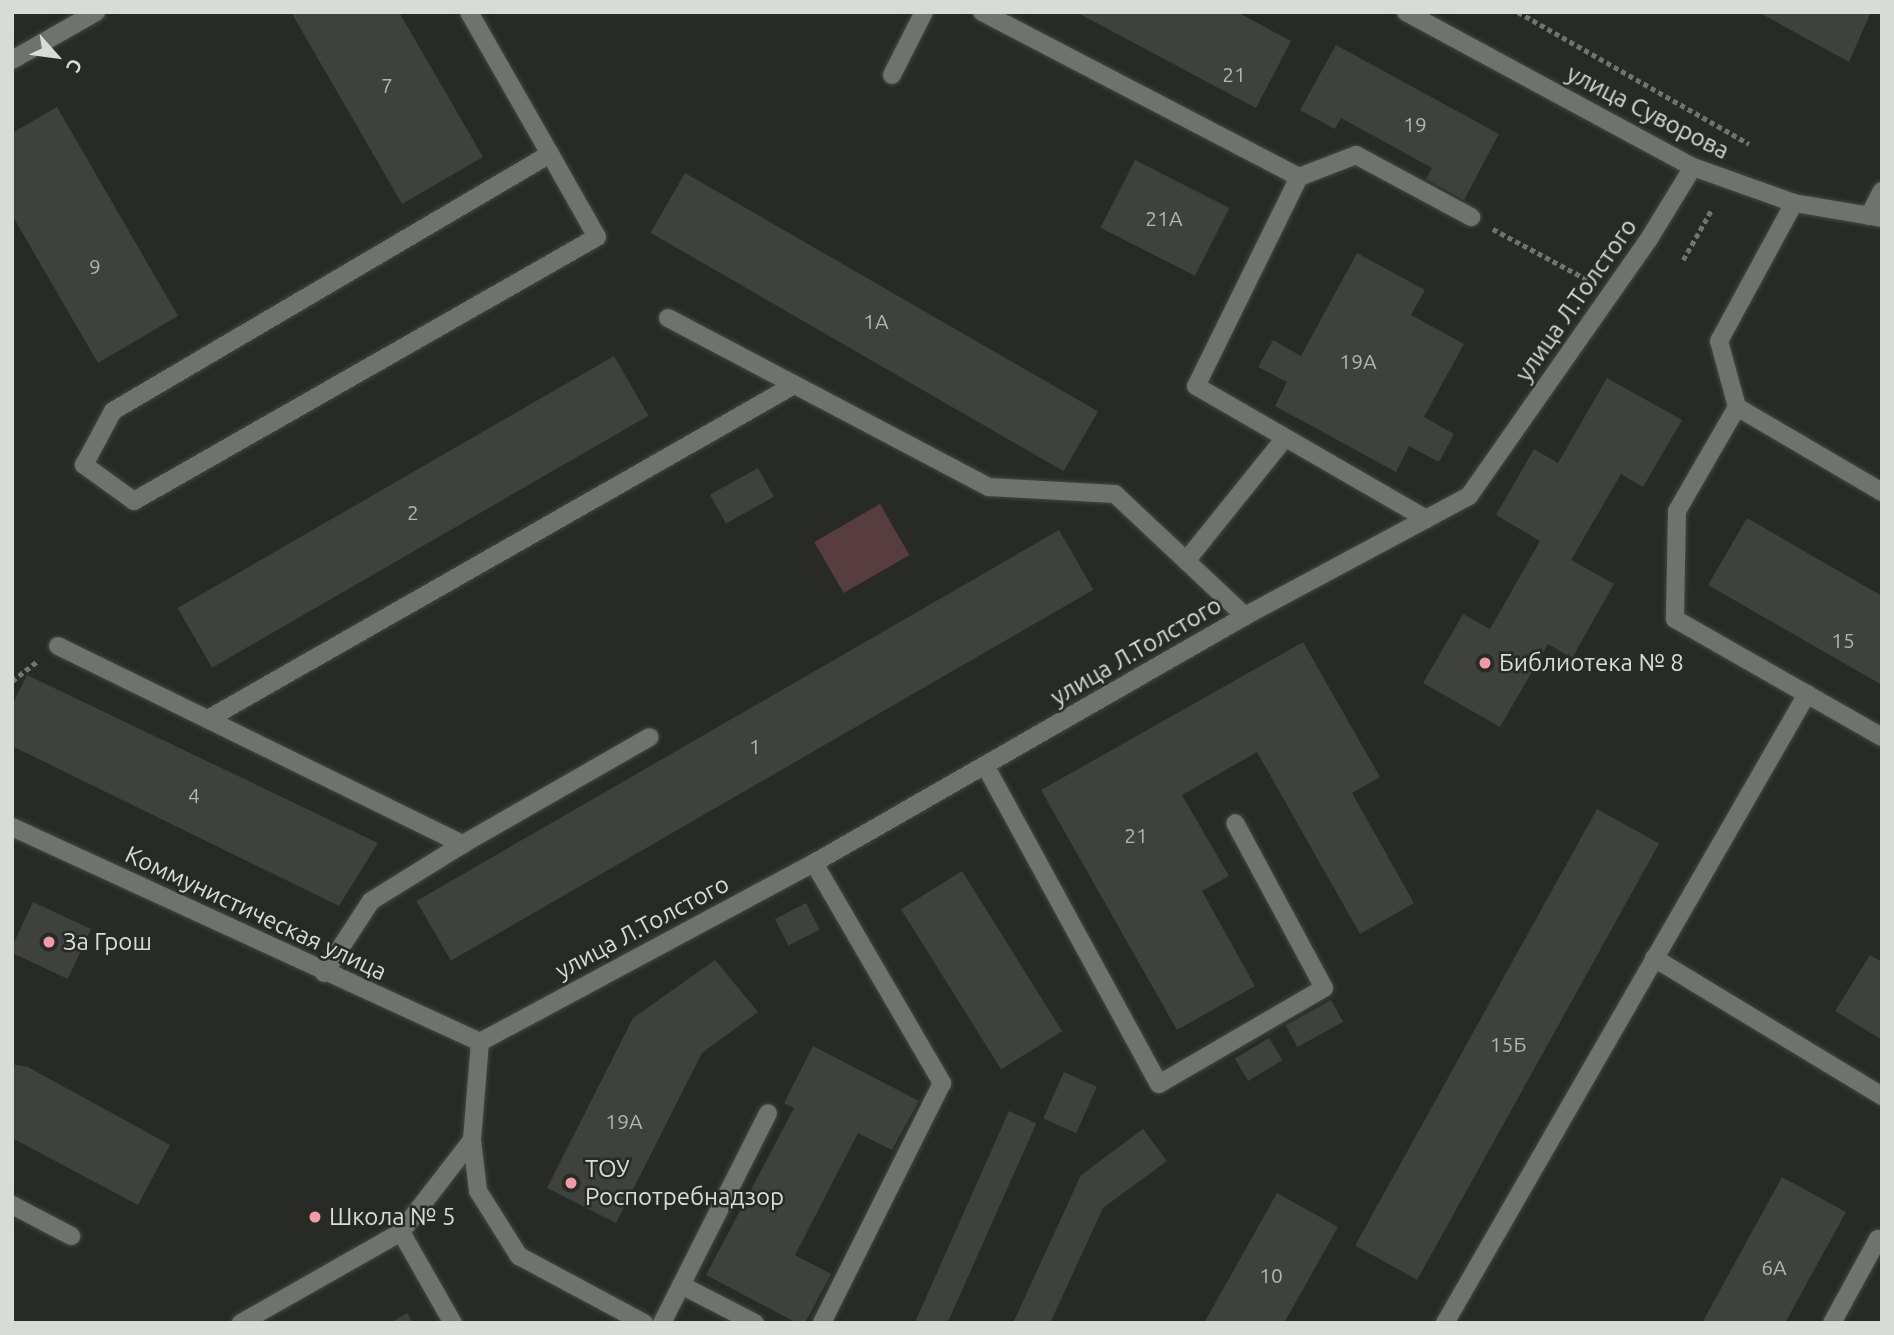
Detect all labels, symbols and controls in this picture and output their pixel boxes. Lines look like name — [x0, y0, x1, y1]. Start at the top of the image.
north arrow — [21, 21, 91, 91]
text: С — [62, 55, 87, 76]
street label: улица Суворова — [1562, 59, 1734, 165]
house number: 21 — [1222, 61, 1246, 87]
house number: 7 — [381, 72, 393, 98]
house number: 19 — [1403, 111, 1427, 137]
house number: 21А — [1145, 205, 1183, 231]
street label: улица Л.Толстого — [1509, 213, 1643, 387]
house number: 9 — [89, 253, 101, 279]
house number: 1А — [863, 308, 889, 334]
house number: 19А — [1339, 348, 1377, 374]
house number: 2 — [407, 499, 419, 525]
street label: улица Л.Толстого — [1045, 590, 1227, 712]
house number: 15 — [1831, 627, 1855, 653]
place label: Библиотека № 8 — [1499, 649, 1684, 677]
marker: Библиотека № 8 — [1477, 655, 1493, 671]
house number: 1 — [749, 733, 761, 759]
house number: 4 — [188, 782, 200, 808]
house number: 21 — [1124, 822, 1148, 848]
street label: Коммунистическая улица — [121, 840, 391, 986]
street label: улица Л.Толстого — [550, 869, 734, 985]
place label: За Грош — [63, 928, 152, 956]
marker: За Грош — [41, 934, 57, 950]
house number: 15Б — [1490, 1031, 1526, 1057]
house number: 19А — [605, 1108, 643, 1134]
place label: ТОУ Роспотребнадзор — [585, 1155, 784, 1211]
marker: ТОУ Роспотребнадзор — [563, 1175, 579, 1191]
place label: Школа № 5 — [329, 1203, 456, 1231]
marker: Школа № 5 — [307, 1209, 323, 1225]
house number: 6А — [1761, 1254, 1787, 1280]
house number: 10 — [1259, 1262, 1283, 1288]

